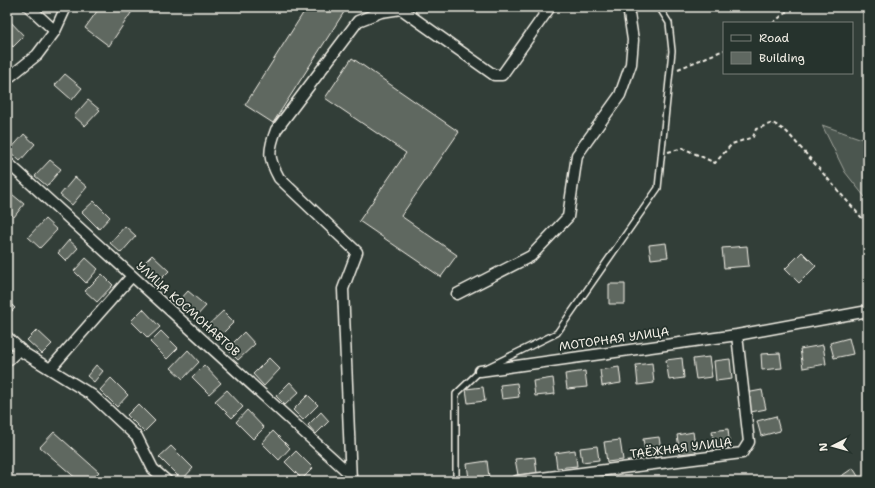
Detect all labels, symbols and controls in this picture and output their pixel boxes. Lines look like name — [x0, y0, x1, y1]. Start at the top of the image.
legend — [723, 22, 853, 74]
text: Road — [759, 30, 790, 46]
text: Building — [759, 50, 805, 66]
street label: УЛИЦА КОСМОНАВТОВ — [133, 258, 243, 360]
street label: МОТОРНАЯ УЛИЦА — [558, 323, 670, 355]
north arrow — [813, 426, 853, 466]
street label: ТАЁЖНАЯ УЛИЦА — [629, 434, 733, 462]
text: N — [816, 442, 831, 452]

